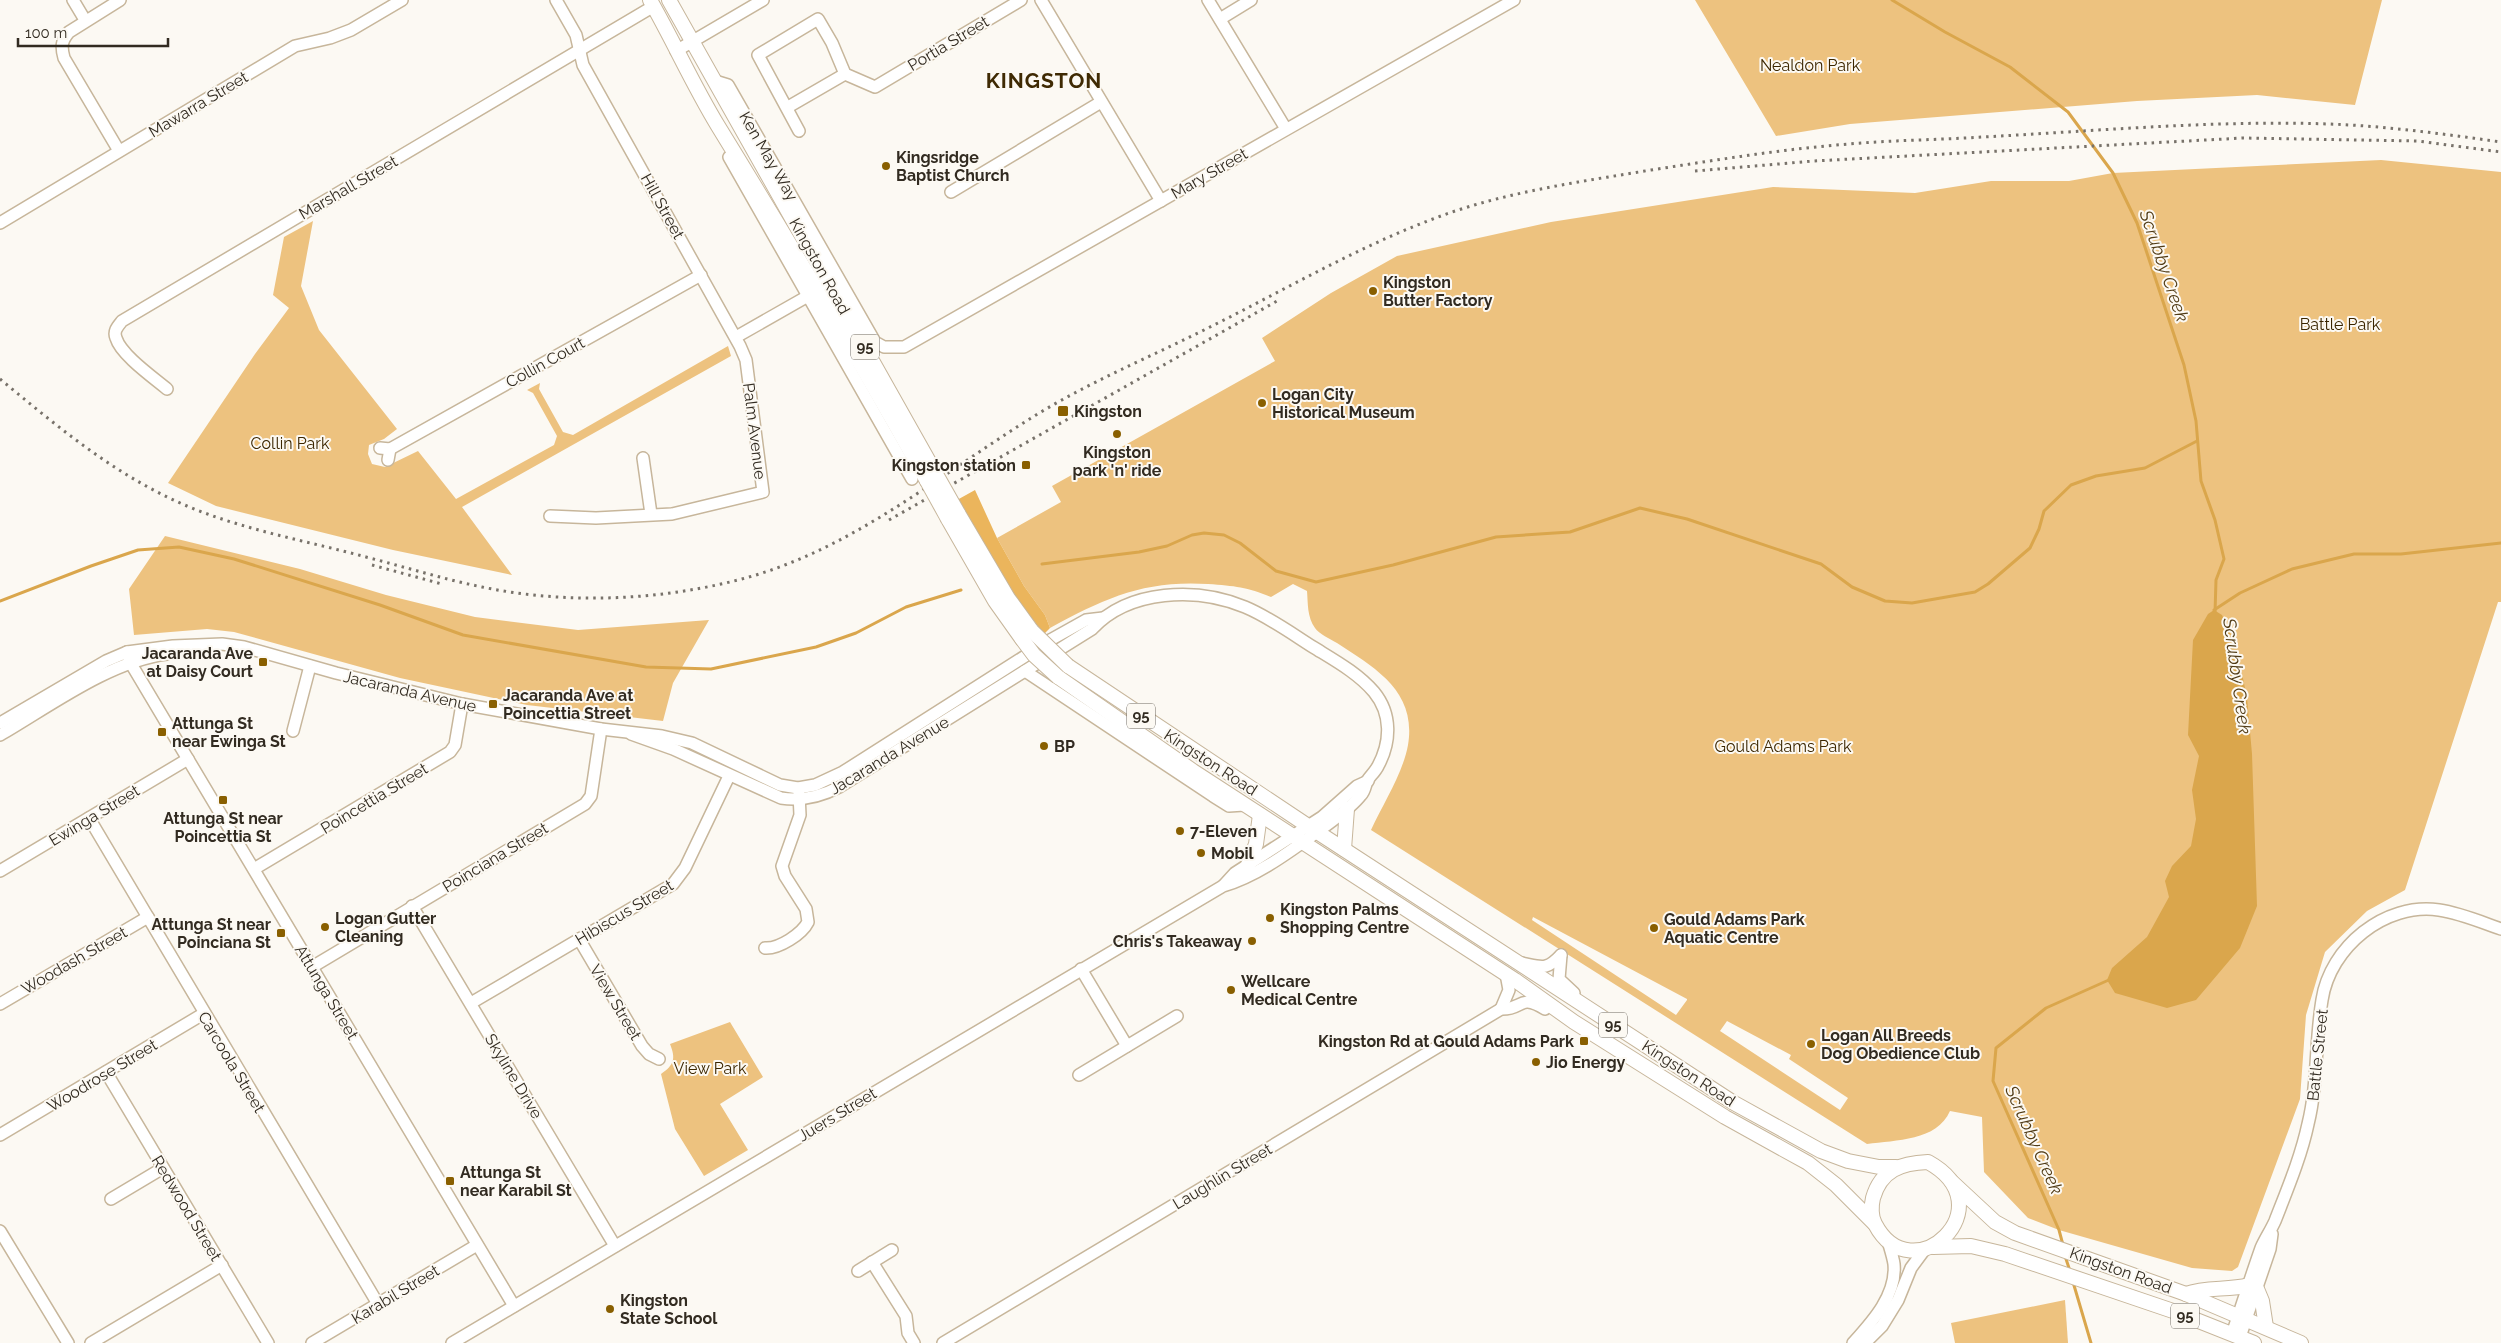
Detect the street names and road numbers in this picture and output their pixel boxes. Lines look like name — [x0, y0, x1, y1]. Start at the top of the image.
street label: Portia Street — [904, 12, 993, 75]
street label: Mawarra Street — [145, 67, 252, 141]
street label: Ken May Way — [735, 108, 802, 204]
street label: Mary Street — [1168, 144, 1251, 203]
street label: Marshall Street — [296, 151, 401, 223]
street label: Hill Street — [637, 170, 689, 243]
street label: Kingston Road — [785, 215, 854, 318]
street label: Collin Court — [503, 333, 588, 392]
road number: 95 — [851, 334, 879, 360]
street label: Palm Avenue — [739, 382, 770, 481]
street label: Jacaranda Avenue — [342, 667, 478, 716]
road number: 95 — [1127, 704, 1155, 728]
street label: Jacaranda Avenue — [826, 712, 952, 799]
street label: Kingston Road — [1161, 725, 1261, 800]
street label: Poincettia Street — [317, 759, 432, 838]
street label: Ewinga Street — [46, 781, 144, 850]
street label: Poinciana Street — [439, 818, 552, 896]
street label: Hibiscus Street — [572, 875, 677, 949]
street label: Woodash Street — [18, 922, 131, 998]
street label: Attunga Street — [291, 941, 363, 1044]
street label: View Street — [586, 961, 646, 1044]
street label: Carcoola Street — [194, 1008, 269, 1117]
street label: Battle Street — [2303, 1008, 2332, 1102]
road number: 95 — [1599, 1012, 1627, 1038]
street label: Skyline Drive — [481, 1030, 546, 1122]
street label: Woodrose Street — [44, 1035, 161, 1116]
street label: Kingston Road — [1639, 1036, 1739, 1111]
street label: Juers Street — [795, 1083, 881, 1145]
street label: Laughlin Street — [1169, 1139, 1276, 1214]
street label: Redwood Street — [148, 1152, 226, 1265]
street label: Kingston Road — [2067, 1243, 2175, 1298]
street label: Karabil Street — [348, 1260, 443, 1328]
road number: 95 — [2171, 1304, 2199, 1328]

